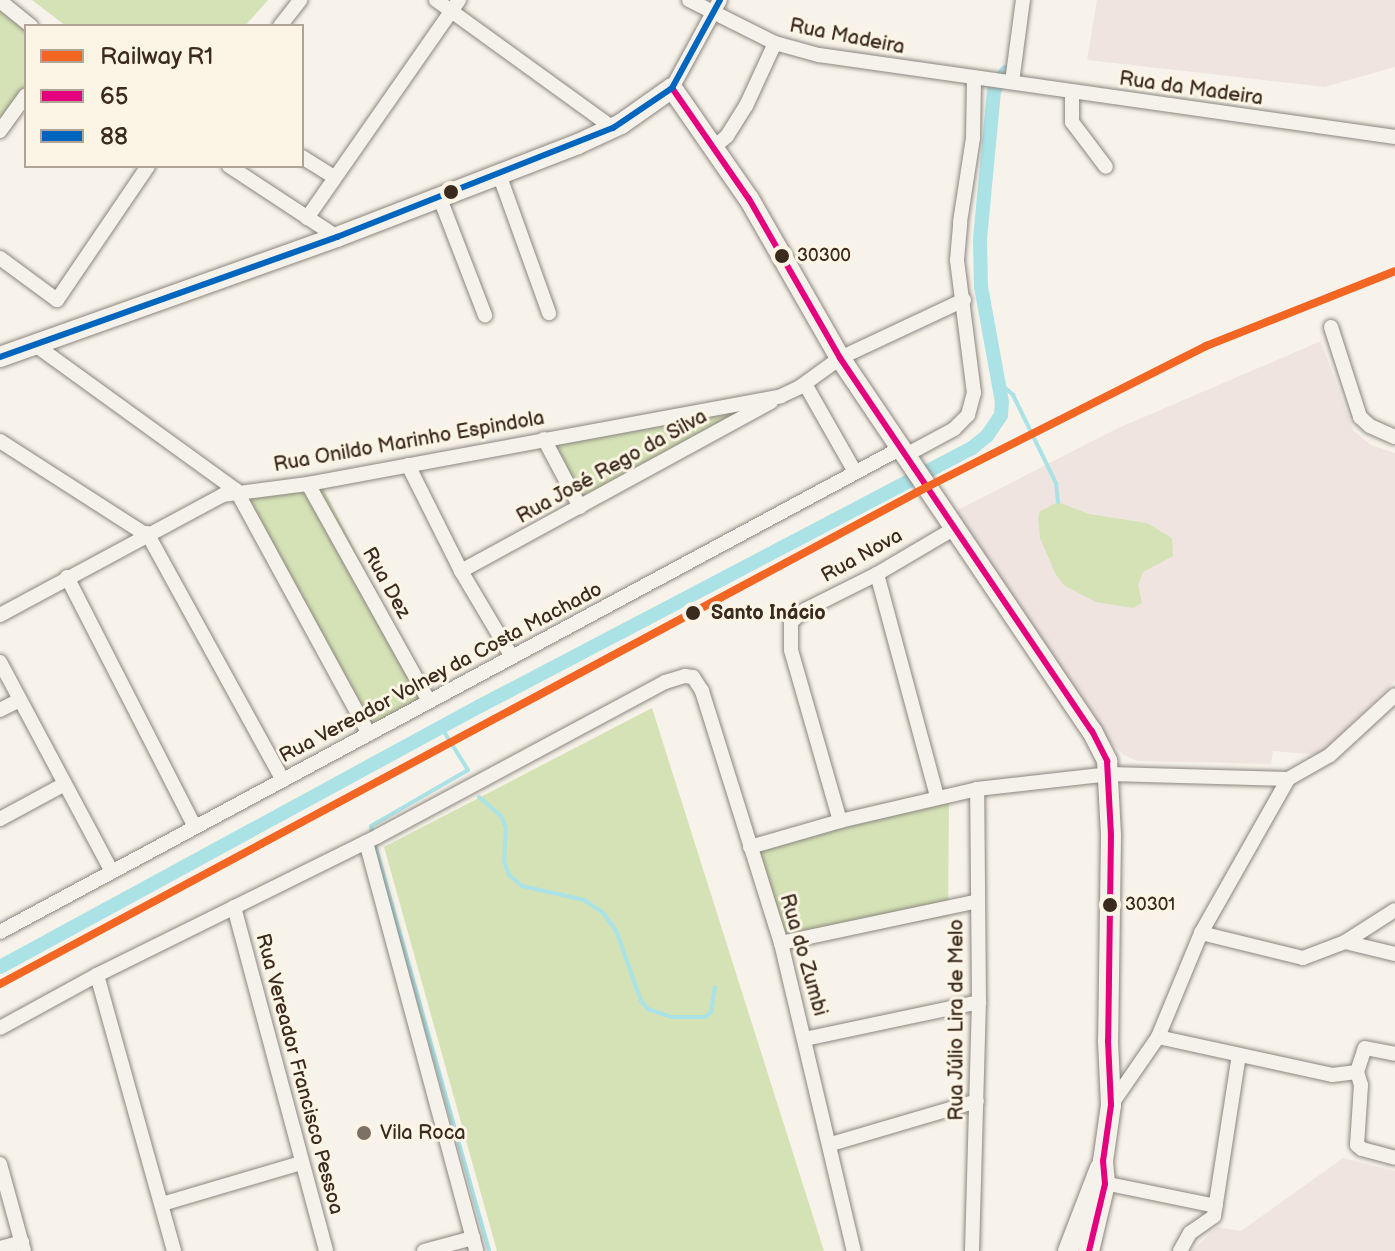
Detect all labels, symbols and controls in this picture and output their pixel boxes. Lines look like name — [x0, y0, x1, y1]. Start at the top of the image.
street label: Rua Madeira — [787, 14, 907, 60]
legend — [24, 24, 304, 168]
text: Railway R1 — [100, 42, 213, 71]
street label: Rua da Madeira — [1118, 67, 1264, 111]
text: 65 — [100, 82, 128, 111]
text: 88 — [100, 122, 128, 151]
unlabelled marker — [443, 184, 459, 200]
place label: 30300 — [797, 245, 851, 267]
marker: 30300 — [774, 248, 790, 264]
street label: Rua José Rego da Silva — [512, 404, 712, 530]
street label: Rua Onildo Marinho Espindola — [272, 406, 546, 478]
street label: Rua Nova — [817, 524, 907, 588]
street label: Rua Dez — [357, 543, 415, 623]
street label: Rua Vereador Volney da Costa Machado — [274, 577, 608, 769]
place label: Santo Inácio — [711, 601, 826, 625]
marker: Santo Inácio — [682, 602, 704, 624]
street label: Rua do Zumbi — [774, 891, 832, 1019]
place label: 30301 — [1125, 894, 1175, 916]
marker: 30301 — [1102, 897, 1118, 913]
street label: Rua Júlio Lira de Melo — [945, 919, 969, 1121]
street label: Rua Vereador Francisco Pessoa — [250, 931, 348, 1217]
place label: Vila Roca — [380, 1121, 466, 1145]
marker: Vila Roca — [355, 1124, 373, 1142]

